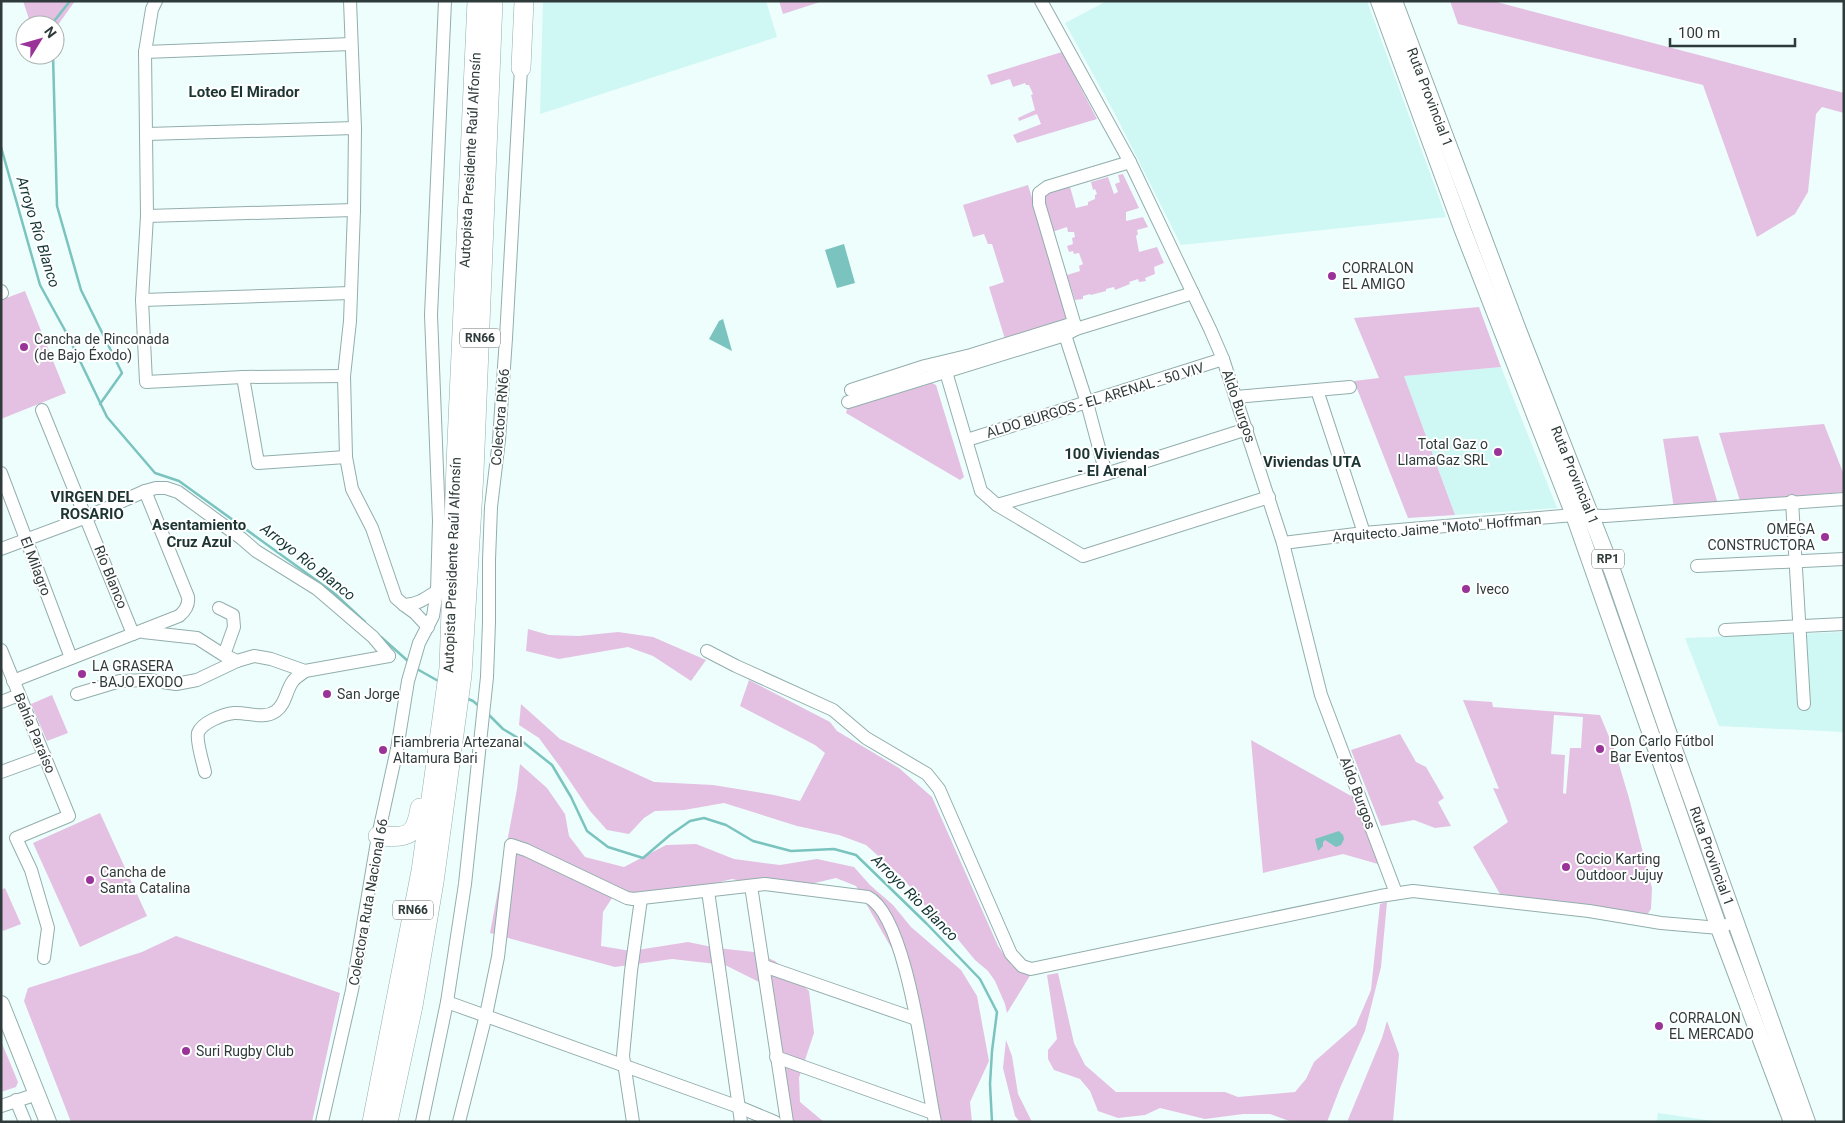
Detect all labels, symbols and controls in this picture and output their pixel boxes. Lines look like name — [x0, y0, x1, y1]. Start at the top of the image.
north arrow — [15, 15, 65, 65]
scale bar — [1670, 15, 1795, 47]
text: N — [41, 23, 60, 41]
text: 100 m — [1678, 24, 1720, 42]
street label: Ruta Provincial 1 — [1404, 45, 1456, 149]
street label: Autopista Presidente Raúl Alfonsín — [456, 52, 484, 268]
district label: Loteo El Mirador — [189, 83, 300, 101]
water label: Arroyo Río Blanco — [12, 173, 63, 290]
place label: CORRALON EL AMIGO — [1342, 260, 1414, 292]
marker: CORRALON EL AMIGO — [1326, 270, 1338, 282]
road number: RN66 — [460, 328, 500, 348]
place label: Cancha de Rinconada (de Bajo Éxodo) — [34, 331, 169, 364]
marker: Cancha de Rinconada (de Bajo Éxodo) — [18, 341, 30, 353]
street label: ALDO BURGOS - EL ARENAL - 50 VIV — [984, 359, 1206, 441]
street label: Aldo Burgos — [1219, 367, 1259, 445]
street label: Colectora RN66 — [488, 368, 512, 466]
street label: Ruta Provincial 1 — [1548, 424, 1602, 526]
place label: Total Gaz o LlamaGaz SRL — [1397, 436, 1488, 468]
district label: 100 Viviendas - El Arenal — [1064, 445, 1160, 480]
marker: Total Gaz o LlamaGaz SRL — [1492, 446, 1504, 458]
district label: Viviendas UTA — [1263, 453, 1362, 471]
street label: Autopista Presidente Raúl Alfonsín — [440, 457, 464, 673]
district label: VIRGEN DEL ROSARIO — [50, 488, 134, 523]
street label: Arquitecto Jaime "Moto" Hoffman — [1332, 511, 1542, 545]
district label: Asentamiento Cruz Azul — [152, 516, 246, 551]
water label: Arroyo Río Blanco — [256, 519, 359, 605]
place label: OMEGA CONSTRUCTORA — [1707, 521, 1815, 553]
marker: OMEGA CONSTRUCTORA — [1819, 531, 1831, 543]
street label: El Milagro — [17, 534, 55, 598]
street label: Río Blanco — [91, 543, 131, 611]
road number: RP1 — [1592, 550, 1624, 568]
place label: Iveco — [1476, 581, 1509, 597]
marker: Iveco — [1460, 583, 1472, 595]
place label: LA GRASERA - BAJO EXODO — [92, 658, 183, 690]
marker: LA GRASERA - BAJO EXODO — [76, 668, 88, 680]
place label: San Jorge — [337, 686, 400, 702]
marker: San Jorge — [321, 688, 333, 700]
street label: Bahía Paraíso — [11, 690, 59, 776]
place label: Don Carlo Fútbol Bar Eventos — [1610, 733, 1714, 765]
place label: Fiambreria Artezanal Altamura Bari — [393, 734, 523, 766]
marker: Don Carlo Fútbol Bar Eventos — [1594, 743, 1606, 755]
marker: Fiambreria Artezanal Altamura Bari — [377, 744, 389, 756]
street label: Aldo Burgos — [1337, 755, 1379, 831]
street label: Ruta Provincial 1 — [1687, 804, 1737, 908]
street label: Colectora Ruta Nacional 66 — [345, 817, 391, 987]
water label: Arroyo Rio Blanco — [867, 850, 962, 945]
place label: Cocio Karting Outdoor Jujuy — [1576, 851, 1664, 883]
marker: Cocio Karting Outdoor Jujuy — [1560, 861, 1572, 873]
place label: Cancha de Santa Catalina — [100, 864, 190, 896]
marker: Cancha de Santa Catalina — [84, 874, 96, 886]
road number: RN66 — [393, 900, 433, 920]
place label: CORRALON EL MERCADO — [1669, 1010, 1754, 1042]
marker: CORRALON EL MERCADO — [1653, 1020, 1665, 1032]
place label: Suri Rugby Club — [196, 1043, 294, 1059]
marker: Suri Rugby Club — [180, 1045, 192, 1057]

